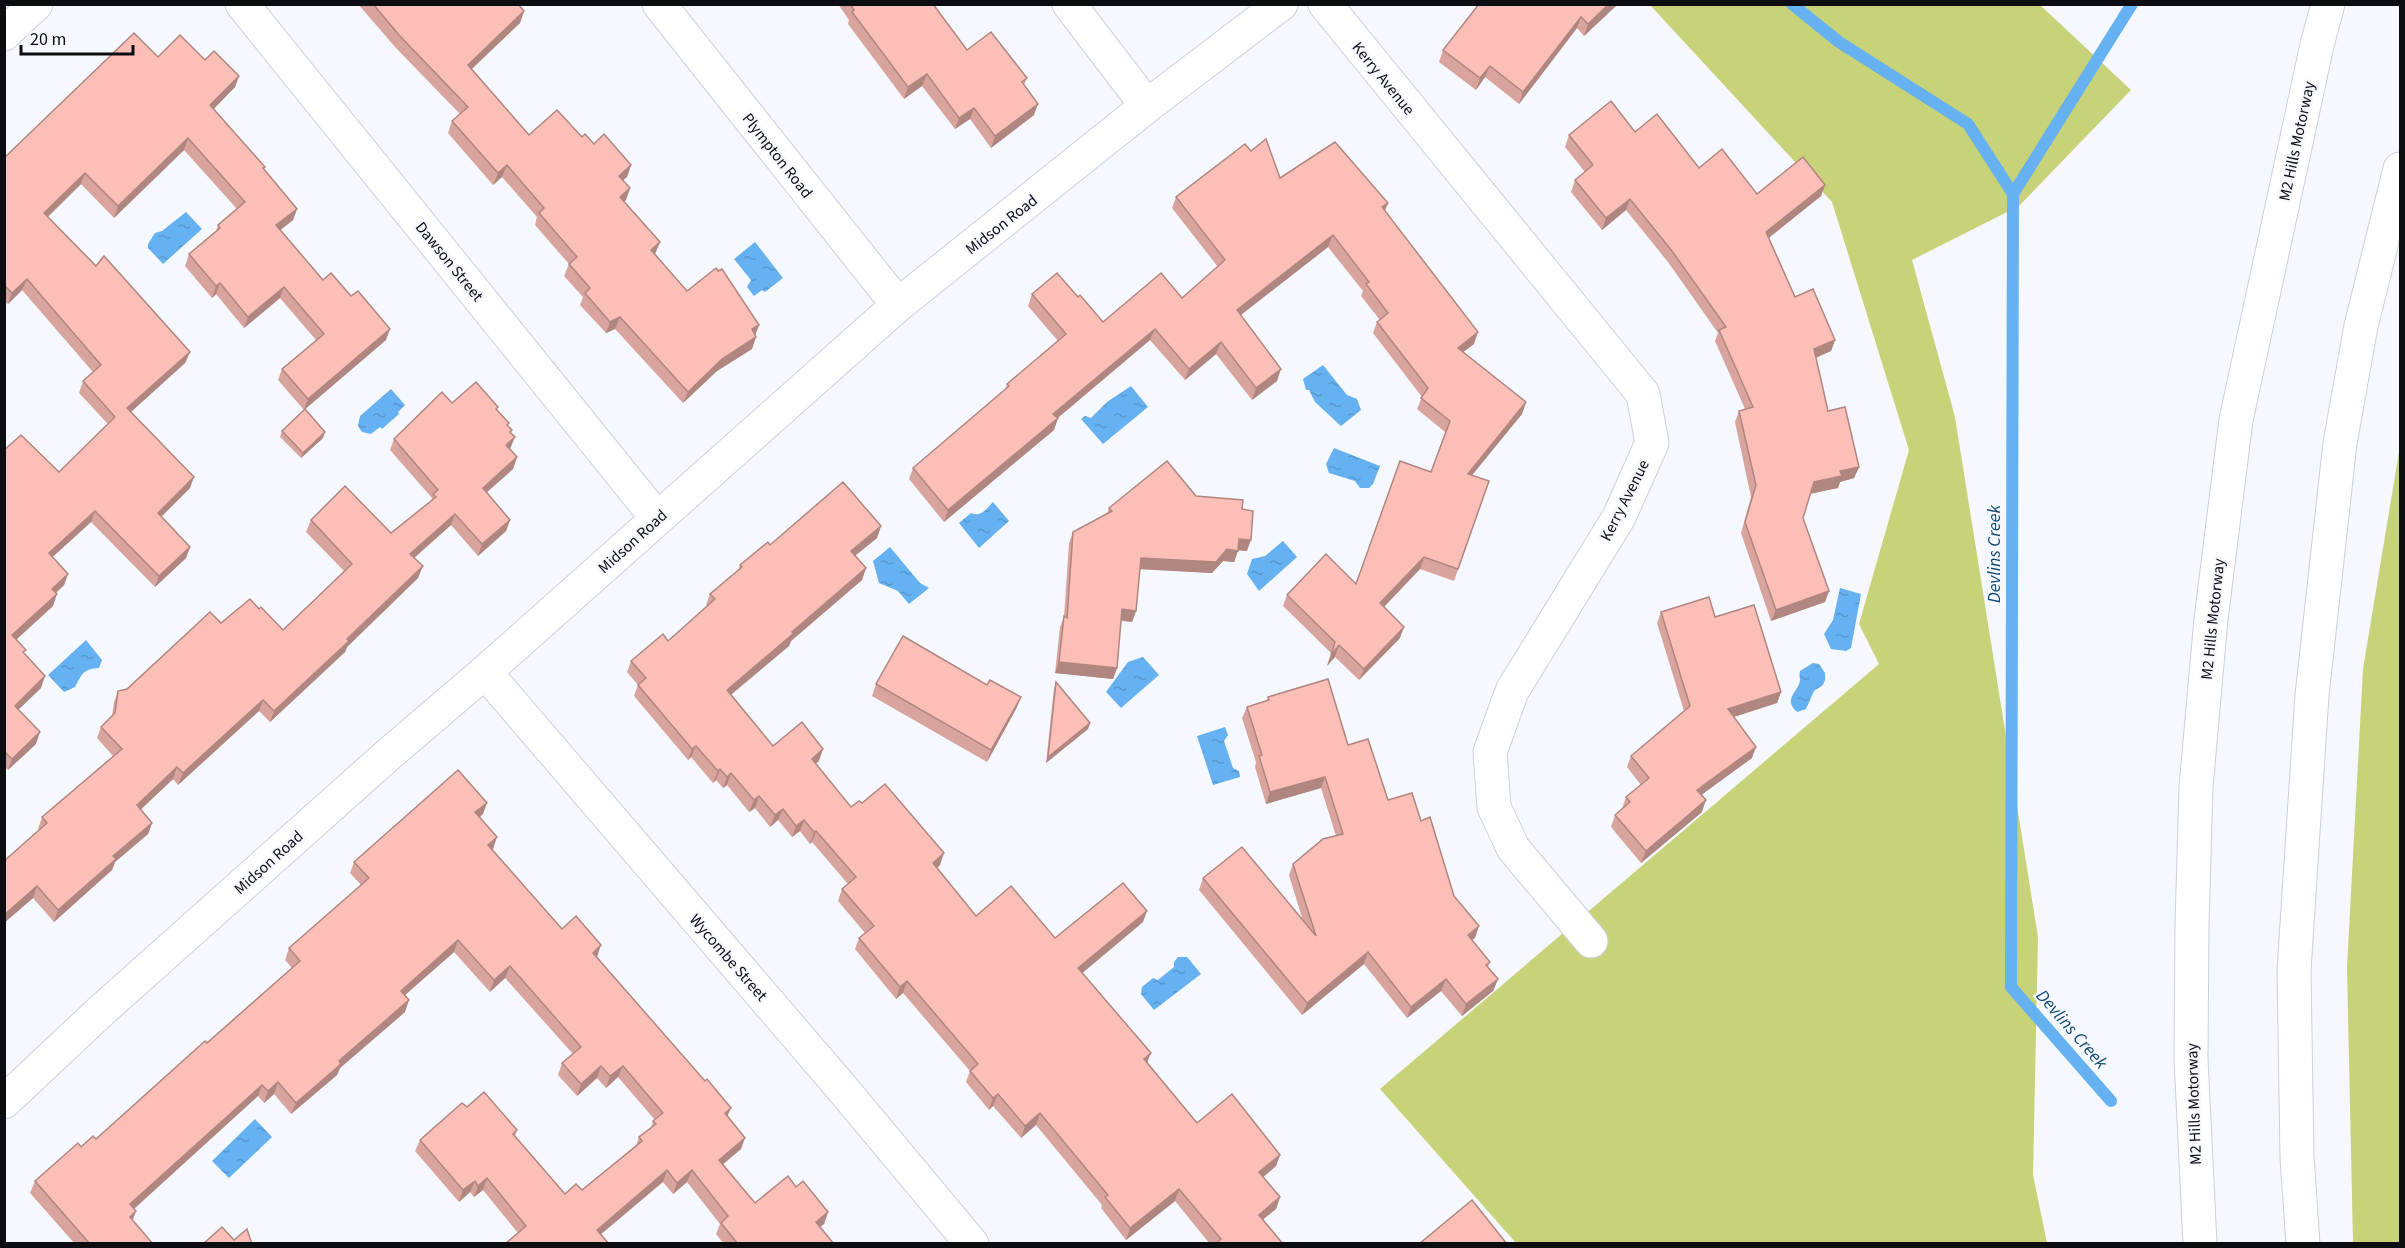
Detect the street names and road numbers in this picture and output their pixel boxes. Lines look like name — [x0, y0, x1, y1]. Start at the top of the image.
street label: Kerry Avenue — [1347, 37, 1420, 120]
street label: M2 Hills Motorway — [2274, 79, 2321, 203]
street label: Plympton Road — [737, 108, 817, 203]
street label: Midson Road — [961, 190, 1042, 260]
street label: Dawson Street — [410, 217, 489, 307]
street label: Kerry Avenue — [1595, 456, 1655, 545]
street label: Midson Road — [593, 505, 672, 579]
street label: M2 Hills Motorway — [2196, 557, 2230, 681]
street label: Midson Road — [229, 826, 308, 900]
street label: Wycombe Street — [684, 909, 773, 1006]
street label: M2 Hills Motorway — [2181, 1042, 2207, 1165]

